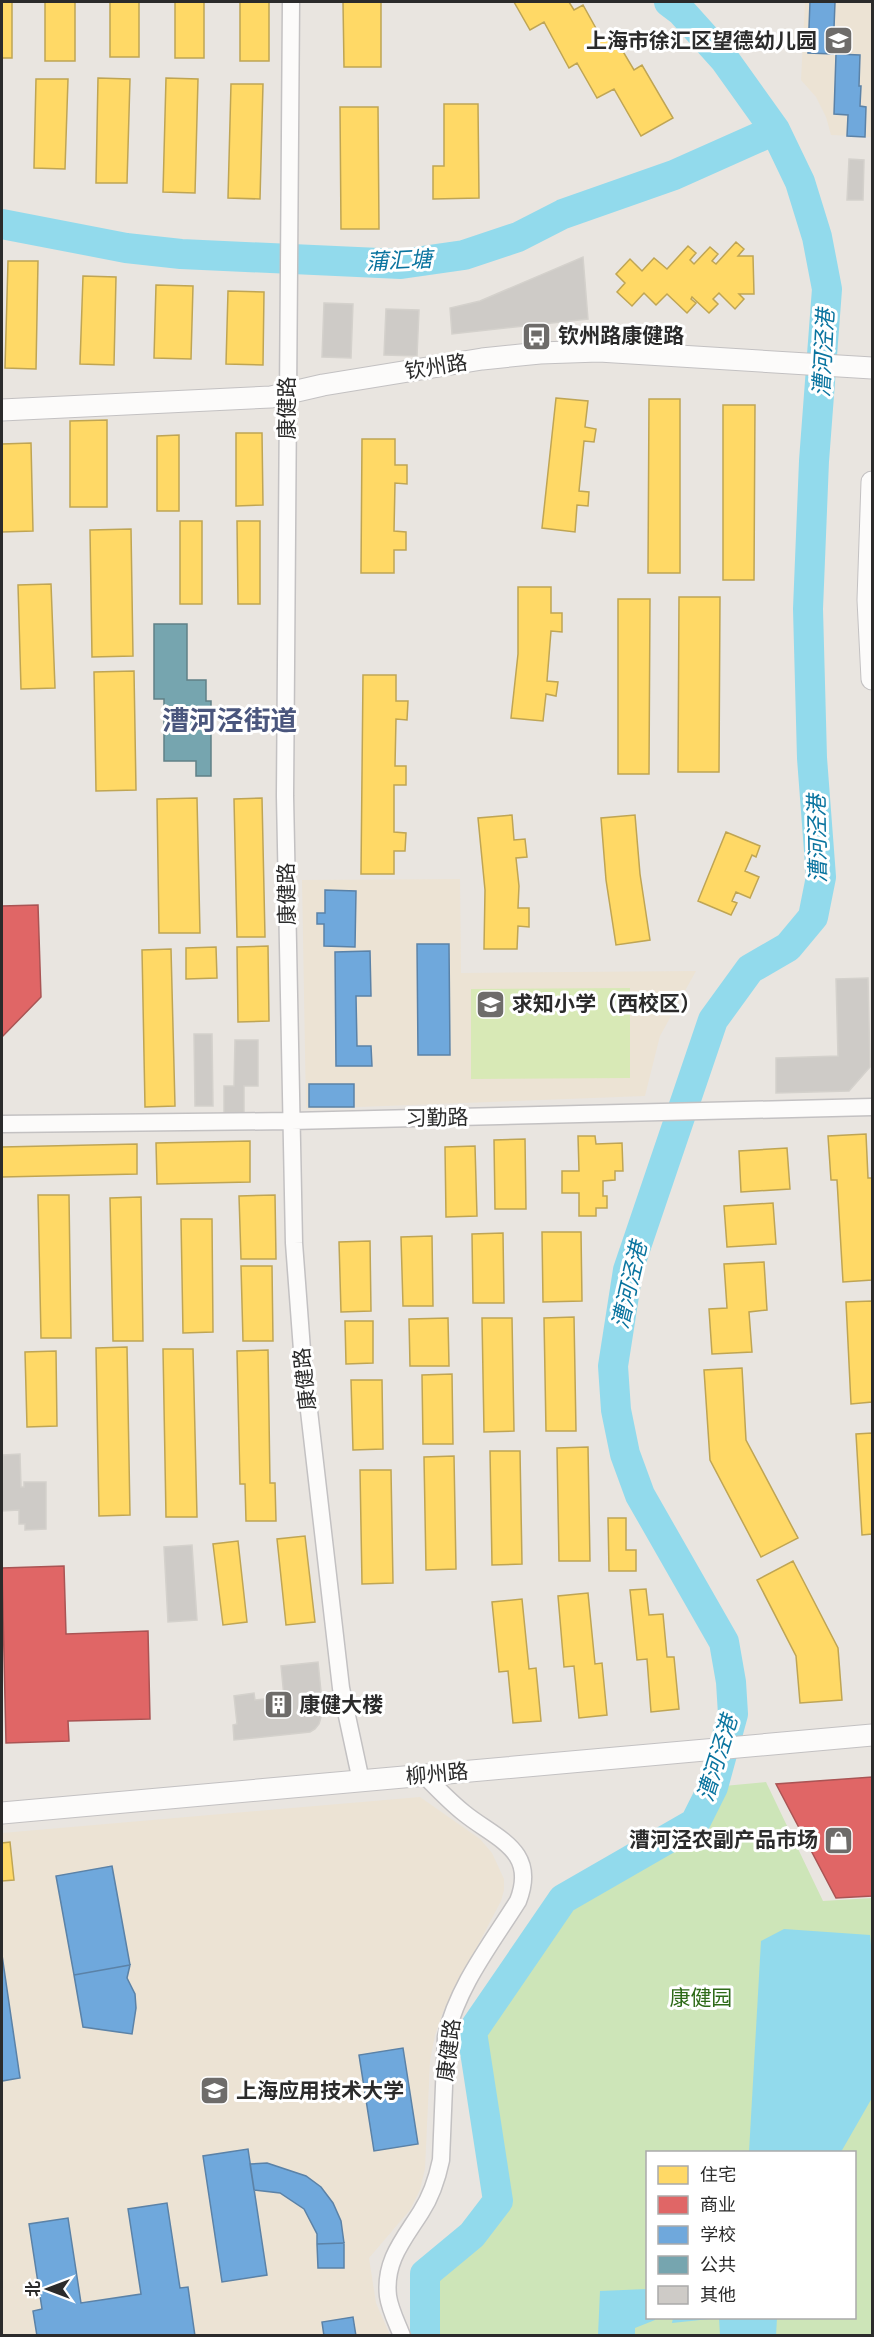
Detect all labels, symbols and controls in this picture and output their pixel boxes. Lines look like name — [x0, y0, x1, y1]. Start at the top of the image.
school or university icon: 上海市徐汇区望德幼儿园 — [822, 25, 854, 57]
place label: 上海市徐汇区望德幼儿园 — [586, 27, 817, 53]
water label: 蒲汇塘 — [365, 244, 437, 276]
water label: 漕河泾港 — [807, 305, 839, 398]
bus stop icon: 钦州路康健路 — [521, 320, 553, 352]
place label: 钦州路康健路 — [558, 322, 684, 348]
street label: 钦州路 — [403, 348, 469, 384]
street label: 康健路 — [273, 377, 299, 440]
district label: 漕河泾街道 — [163, 703, 298, 737]
water label: 漕河泾港 — [802, 792, 832, 883]
street label: 康健路 — [272, 862, 300, 926]
school or university icon: 求知小学（西校区） — [475, 988, 507, 1020]
place label: 求知小学（西校区） — [512, 990, 701, 1016]
street label: 习勤路 — [405, 1103, 469, 1131]
water label: 漕河泾港 — [605, 1236, 653, 1331]
street label: 康健路 — [288, 1346, 320, 1412]
building icon: 康健大楼 — [262, 1689, 294, 1721]
place label: 康健大楼 — [299, 1691, 383, 1717]
water label: 漕河泾港 — [691, 1709, 744, 1804]
street label: 柳州路 — [404, 1757, 469, 1789]
shop icon: 漕河泾农副产品市场 — [823, 1824, 855, 1856]
place label: 漕河泾农副产品市场 — [629, 1826, 818, 1852]
park label: 康健园 — [670, 1984, 733, 2010]
street label: 康健路 — [431, 2017, 465, 2083]
school or university icon: 上海应用技术大学 — [199, 2075, 231, 2107]
place label: 上海应用技术大学 — [236, 2077, 404, 2103]
legend — [646, 2151, 856, 2319]
text: 住宅 — [700, 2163, 736, 2186]
text: 商业 — [700, 2193, 736, 2216]
text: 学校 — [700, 2223, 736, 2246]
text: 公共 — [700, 2253, 736, 2276]
north arrow — [18, 2259, 78, 2319]
text: 北 — [23, 2281, 43, 2297]
text: 其他 — [700, 2283, 736, 2306]

